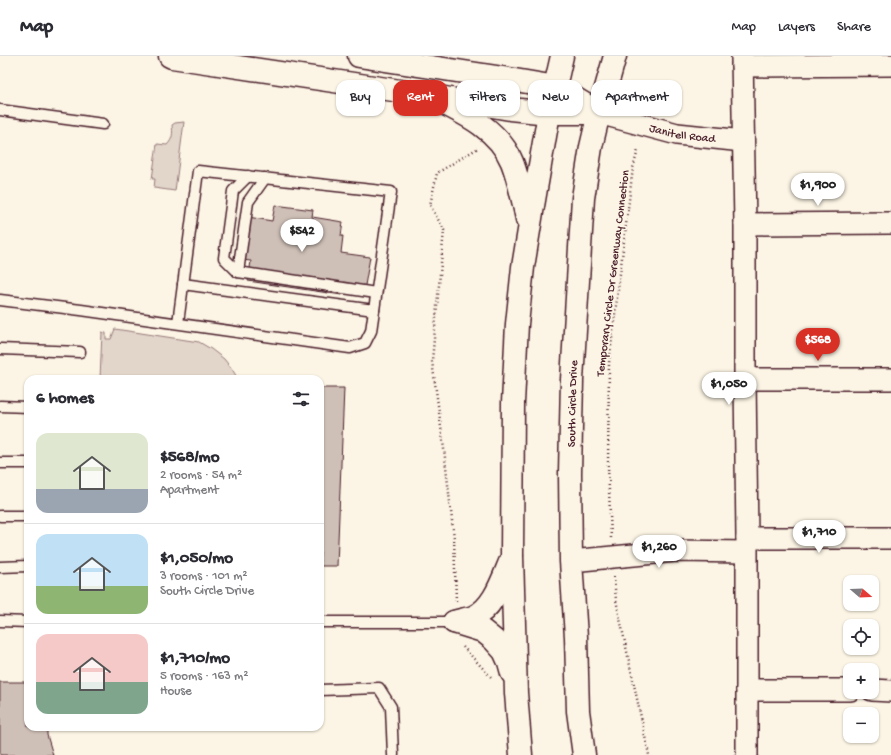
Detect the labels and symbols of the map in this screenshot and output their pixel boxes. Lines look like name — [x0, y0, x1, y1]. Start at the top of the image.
street label: Janitell Road — [647, 122, 717, 147]
street label: Temporary Circle Dr Greenway Connection — [594, 169, 634, 378]
pin: $1,900 — [785, 173, 851, 207]
pin: $542 — [278, 219, 326, 253]
pin: $568 — [794, 328, 842, 362]
street label: South Circle Drive — [566, 359, 582, 447]
pin: $1,050 — [696, 372, 762, 406]
pin: $1,710 — [786, 520, 852, 554]
pin: $1,260 — [626, 535, 692, 569]
north arrow — [843, 575, 879, 611]

